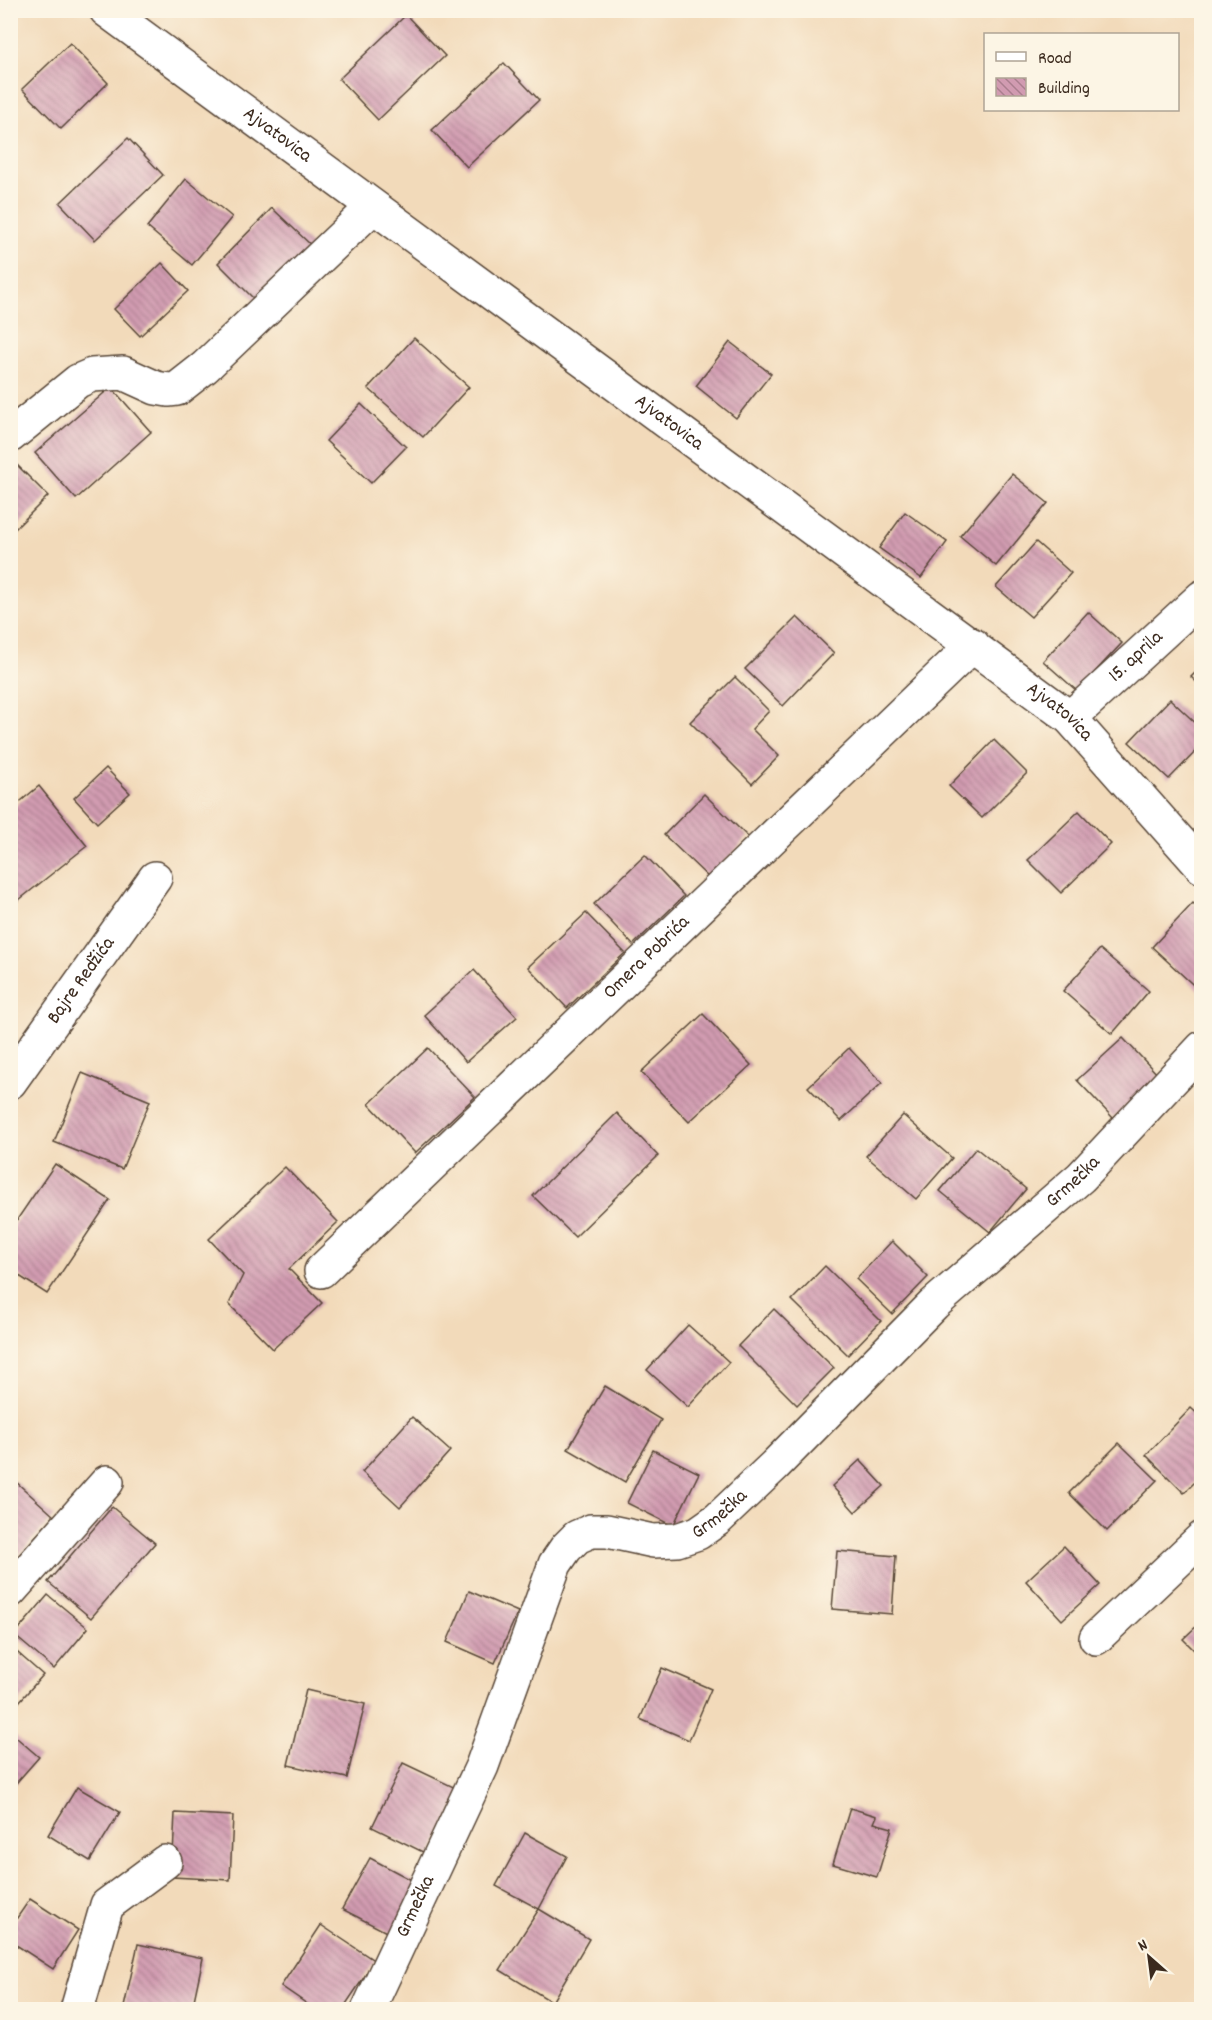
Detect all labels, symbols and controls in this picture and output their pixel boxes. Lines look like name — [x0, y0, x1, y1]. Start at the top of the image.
legend — [984, 33, 1179, 111]
text: Road — [1038, 47, 1072, 72]
text: Building — [1038, 77, 1090, 102]
street label: Ajvatovica — [236, 101, 318, 171]
street label: Ajvatovica — [628, 388, 709, 458]
street label: 15. aprila — [1103, 624, 1170, 690]
street label: Ajvatovica — [1020, 676, 1099, 749]
street label: Omera Pobrića — [597, 909, 697, 1006]
street label: Bajre Redžića — [41, 931, 123, 1030]
street label: Grmečka — [1040, 1150, 1108, 1215]
street label: Grmečka — [686, 1483, 755, 1547]
street label: Grmečka — [390, 1870, 443, 1942]
north arrow — [1119, 1927, 1179, 1987]
text: N — [1134, 1934, 1152, 1958]

